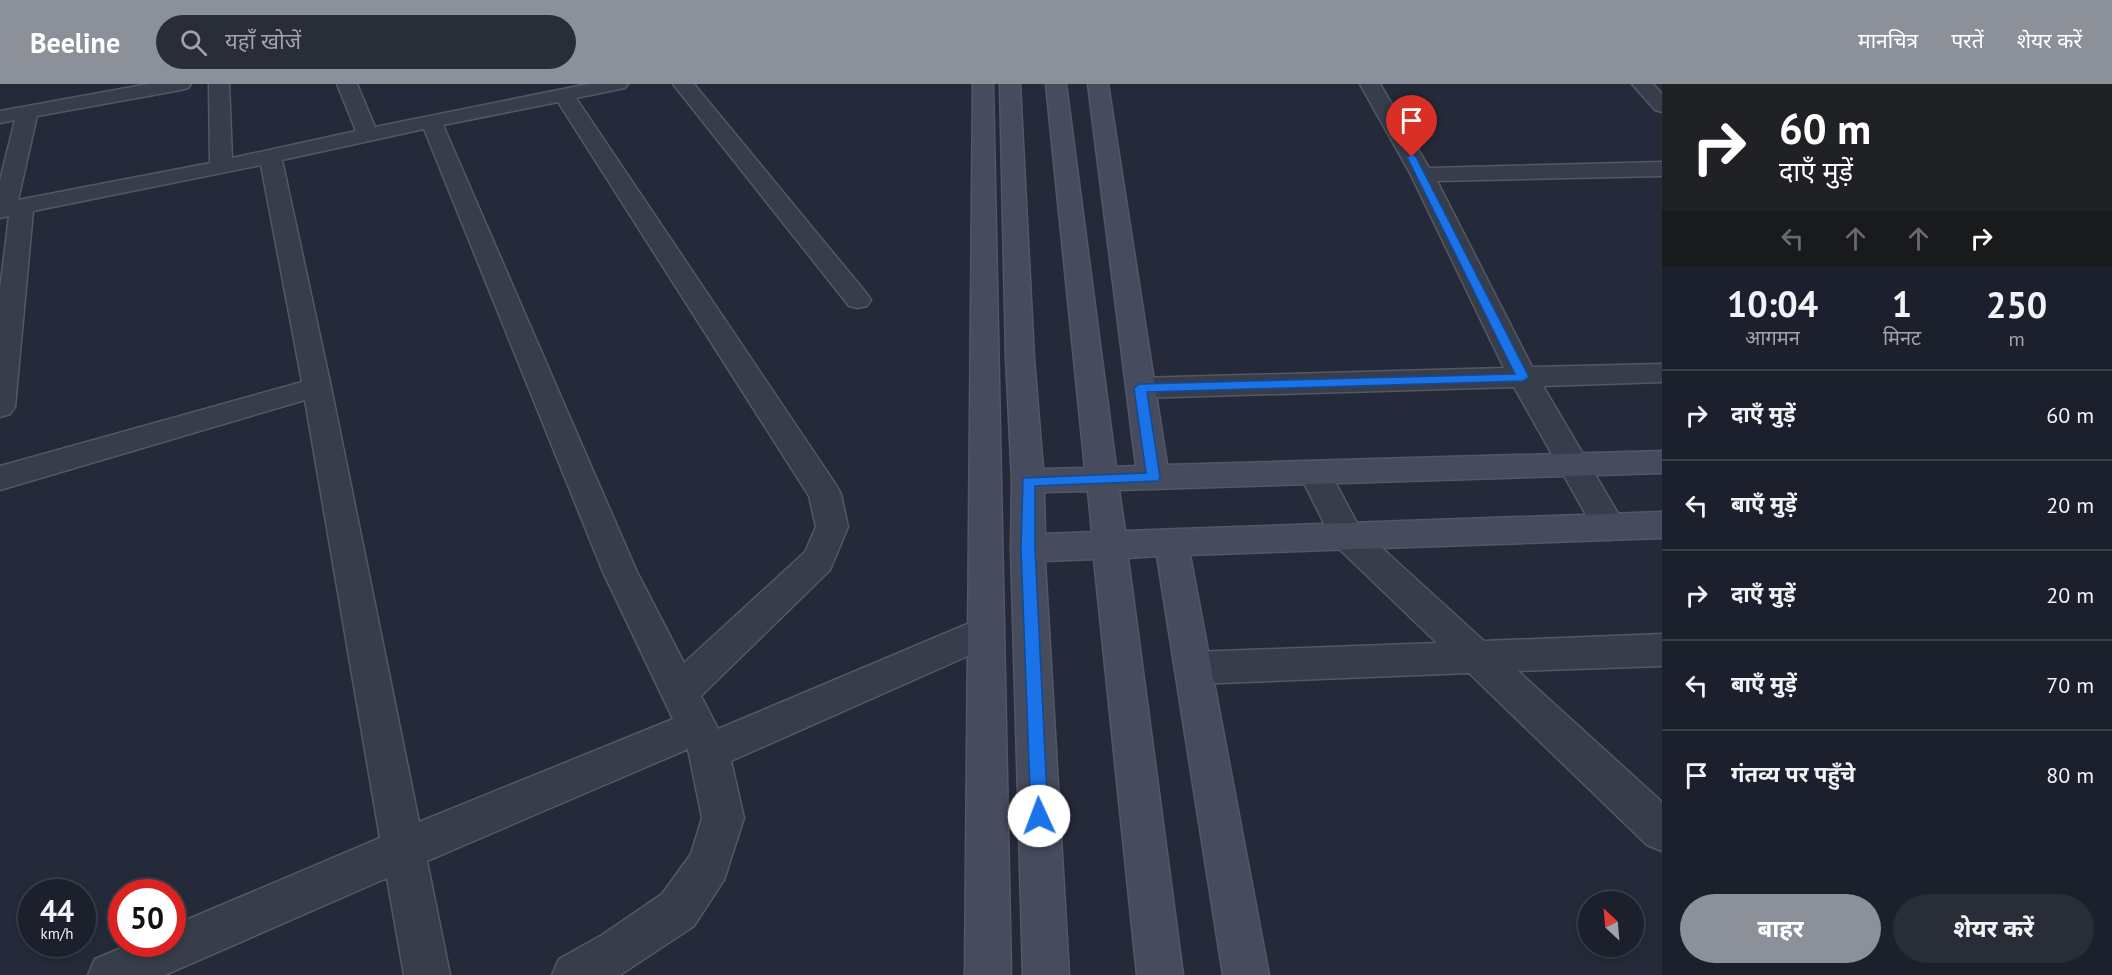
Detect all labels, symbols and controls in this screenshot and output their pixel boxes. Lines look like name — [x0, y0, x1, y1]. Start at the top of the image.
search box — [156, 15, 576, 69]
text: Beeline — [30, 24, 120, 61]
icon: search — [177, 26, 210, 59]
text: यहाँ खोजें — [225, 27, 301, 55]
text: मानचित्र — [1858, 27, 1918, 54]
text: परतें — [1951, 27, 1984, 54]
text: शेयर करें — [2017, 27, 2082, 54]
pin — [1386, 95, 1437, 157]
text: 60 m — [1779, 101, 1871, 156]
icon: arrive — [1395, 104, 1428, 137]
icon: right — [1680, 108, 1758, 186]
text: दाएँ मुड़ें — [1779, 154, 1853, 188]
icon: left — [1776, 222, 1809, 255]
icon: ahead — [1839, 222, 1872, 255]
icon: ahead — [1902, 222, 1935, 255]
icon: right — [1965, 222, 1998, 255]
text: 10:04 — [1727, 280, 1818, 327]
text: 1 — [1892, 280, 1912, 327]
text: 250 — [1986, 281, 2047, 328]
text: आगमन — [1745, 325, 1800, 351]
text: मिनट — [1883, 325, 1921, 351]
text: m — [2008, 326, 2025, 352]
icon: right — [1680, 399, 1713, 432]
text: दाएँ मुड़ें — [1731, 400, 1796, 428]
text: 60 m — [2046, 401, 2094, 429]
icon: left — [1680, 489, 1713, 522]
text: बाएँ मुड़ें — [1731, 490, 1797, 518]
text: 20 m — [2046, 491, 2094, 519]
icon: right — [1680, 579, 1713, 612]
text: दाएँ मुड़ें — [1731, 580, 1796, 608]
text: 20 m — [2046, 581, 2094, 609]
icon: left — [1680, 669, 1713, 702]
text: बाएँ मुड़ें — [1731, 670, 1797, 698]
text: 70 m — [2046, 671, 2094, 699]
icon: arrive — [1680, 759, 1713, 792]
text: गंतव्य पर पहुँचे — [1731, 760, 1855, 788]
text: 80 m — [2046, 761, 2094, 789]
position arrow — [1007, 784, 1071, 848]
speed limit sign: 50 — [108, 879, 186, 957]
text: 44 — [40, 891, 74, 930]
north arrow — [1578, 891, 1644, 957]
map controls — [1578, 891, 1644, 957]
button: बाहर — [1680, 894, 1881, 963]
button: शेयर करें — [1893, 894, 2094, 963]
text: km/h — [41, 924, 73, 943]

